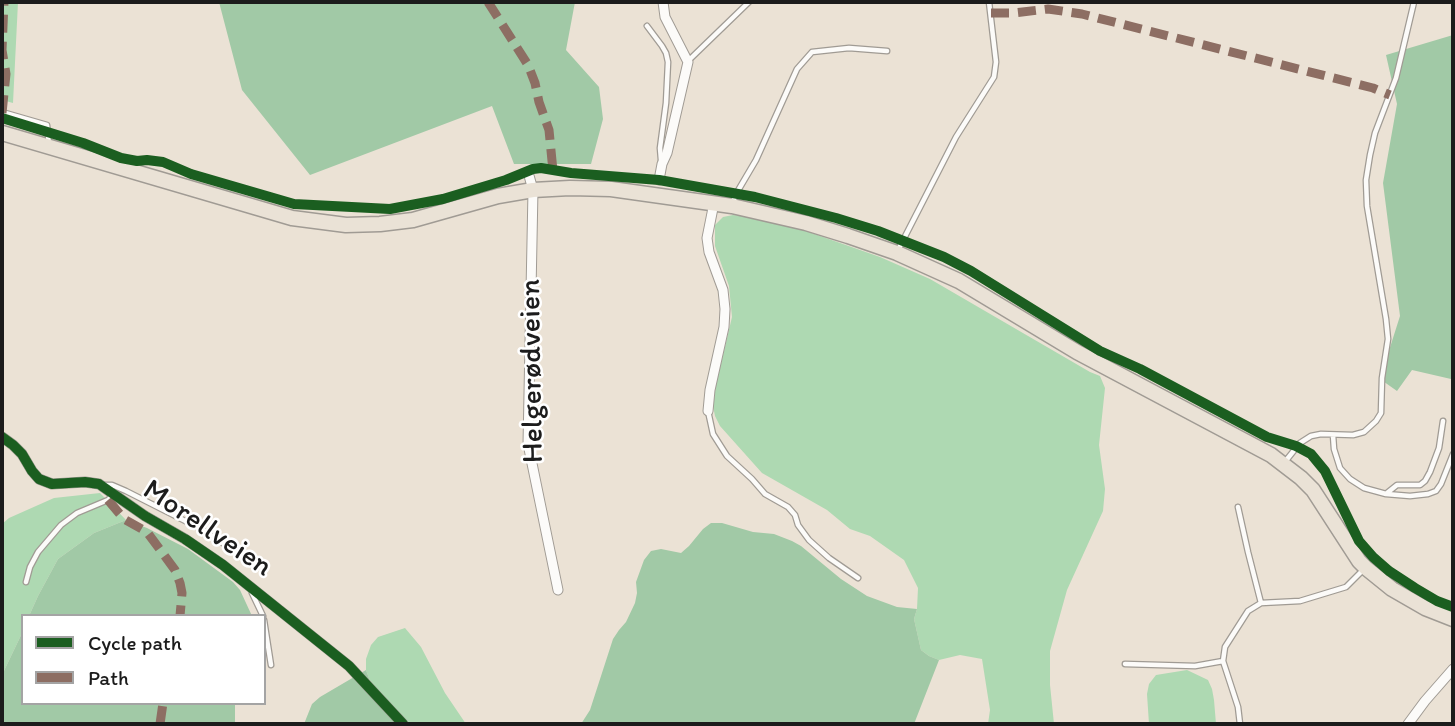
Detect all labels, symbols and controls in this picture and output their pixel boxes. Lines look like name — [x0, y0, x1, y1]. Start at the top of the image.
street label: Helgerødveien — [513, 279, 553, 463]
street label: Morellveien — [135, 473, 279, 585]
legend — [21, 614, 266, 705]
text: Cycle path — [88, 630, 182, 655]
text: Path — [88, 665, 129, 690]

